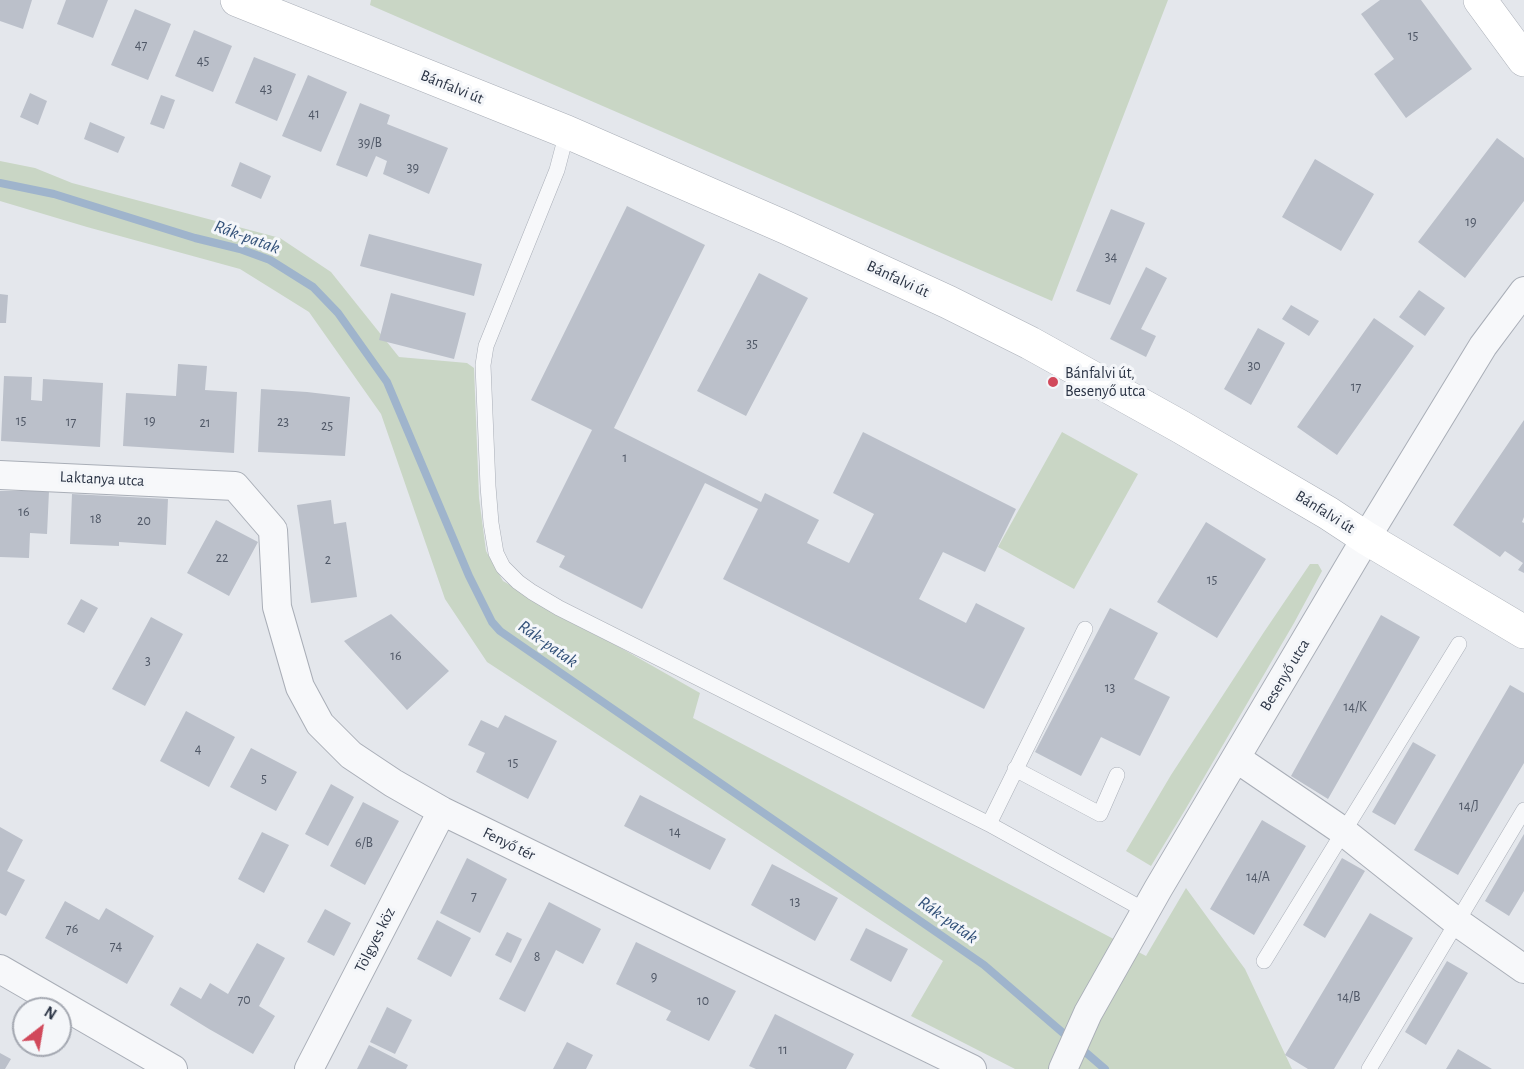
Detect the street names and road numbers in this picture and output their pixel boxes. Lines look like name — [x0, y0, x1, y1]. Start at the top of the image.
street label: Bánfalvi út — [418, 66, 486, 108]
street label: Bánfalvi út — [864, 256, 932, 302]
street label: Laktanya utca — [59, 467, 145, 491]
street label: Bánfalvi út — [1292, 486, 1358, 538]
street label: Besenyő utca — [1256, 636, 1314, 714]
street label: Fenyő tér — [480, 823, 538, 865]
street label: Tölgyes köz — [351, 904, 399, 976]

